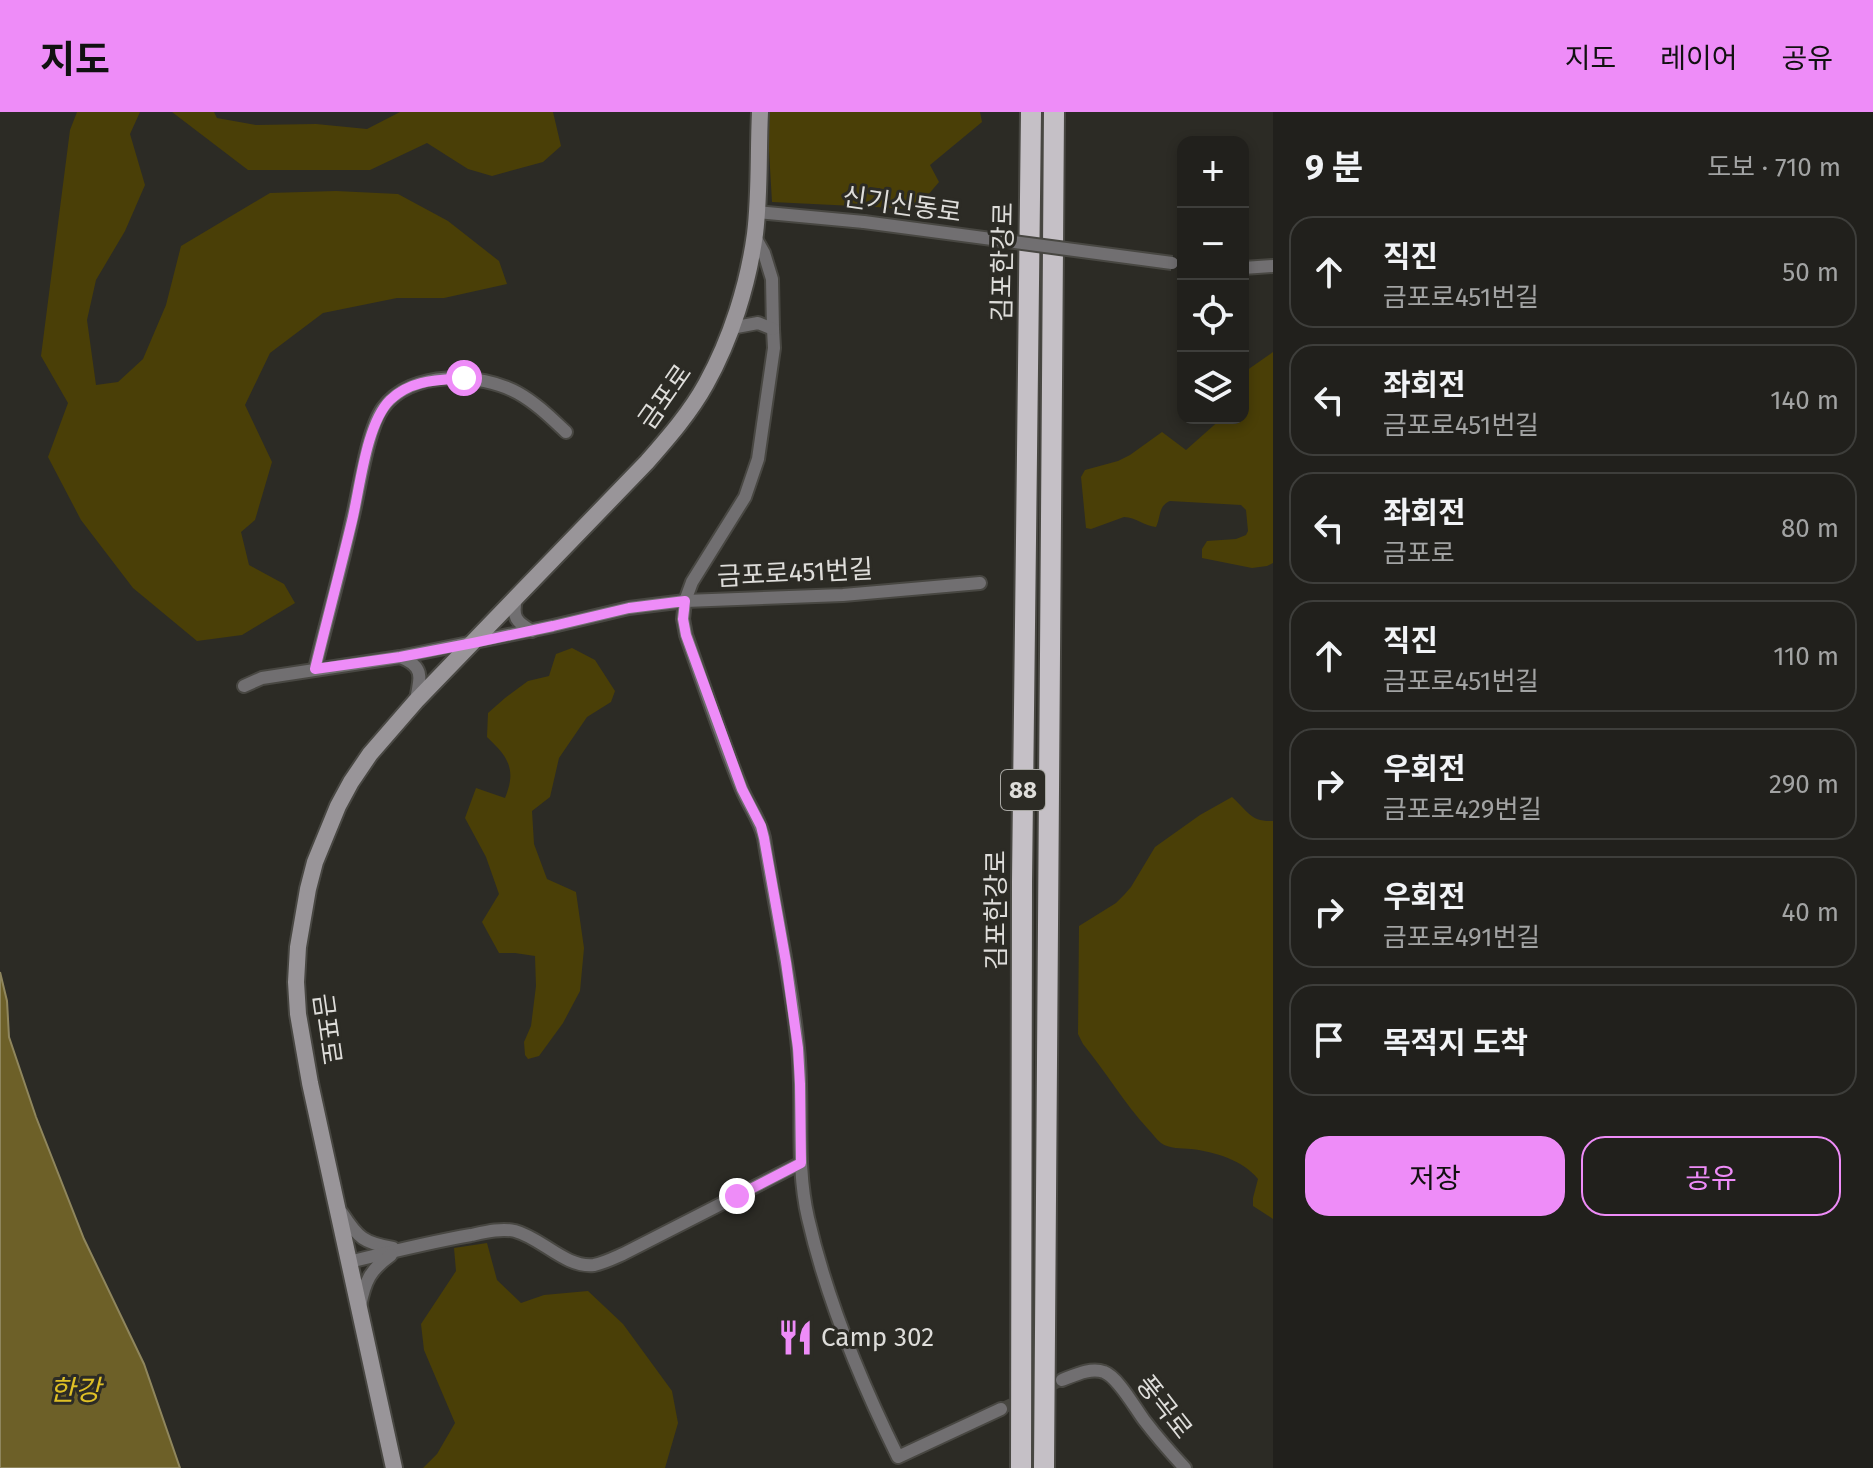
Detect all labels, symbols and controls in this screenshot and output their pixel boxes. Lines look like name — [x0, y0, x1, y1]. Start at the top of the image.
text: 지도 — [40, 37, 110, 83]
text: 지도 — [1565, 42, 1616, 75]
text: 레이어 — [1660, 42, 1737, 75]
text: 공유 — [1781, 42, 1833, 75]
map controls — [1177, 136, 1249, 424]
button: + — [1177, 136, 1249, 208]
text: 9 분 — [1305, 147, 1363, 188]
text: 도보 · 710 m — [1707, 152, 1841, 183]
street label: 신기신동로 — [841, 181, 963, 229]
street label: 김포한강로 — [986, 202, 1020, 322]
button: − — [1177, 208, 1249, 280]
text: 직진 — [1383, 239, 1438, 275]
icon: ahead — [1307, 250, 1351, 294]
text: 50 m — [1782, 257, 1839, 288]
button: locate — [1177, 280, 1249, 352]
text: 금포로451번길 — [1383, 282, 1539, 313]
button: layers — [1177, 352, 1249, 424]
street label: 금포로 — [632, 359, 698, 435]
route start — [446, 360, 482, 396]
text: 좌회전 — [1383, 367, 1466, 403]
icon: left — [1307, 378, 1351, 422]
text: 140 m — [1770, 385, 1839, 416]
text: 금포로451번길 — [1383, 410, 1539, 441]
text: 좌회전 — [1383, 495, 1466, 531]
icon: left — [1307, 506, 1351, 550]
text: 80 m — [1781, 513, 1839, 544]
text: 금포로 — [1383, 538, 1455, 569]
street label: 금포로451번길 — [716, 553, 874, 593]
text: 직진 — [1383, 623, 1438, 659]
icon: ahead — [1307, 634, 1351, 678]
text: 110 m — [1773, 641, 1839, 672]
text: 금포로451번길 — [1383, 666, 1539, 697]
text: 우회전 — [1383, 751, 1466, 787]
icon: right — [1307, 762, 1351, 806]
text: 290 m — [1769, 769, 1839, 800]
road number: 88 — [1001, 770, 1045, 810]
text: 금포로429번길 — [1383, 794, 1542, 825]
street label: 김포한강로 — [981, 850, 1012, 970]
text: 우회전 — [1383, 879, 1466, 915]
icon: right — [1307, 890, 1351, 934]
text: 40 m — [1781, 897, 1839, 928]
text: 금포로491번길 — [1383, 922, 1540, 953]
street label: 금포로 — [307, 991, 347, 1067]
icon: arrive — [1307, 1018, 1351, 1062]
text: 목적지 도착 — [1383, 1025, 1528, 1061]
button: 저장 — [1305, 1136, 1565, 1216]
button: 공유 — [1581, 1136, 1841, 1216]
route end — [719, 1178, 755, 1214]
restaurant icon: Camp 302 — [776, 1318, 814, 1356]
place label: Camp 302 — [821, 1322, 934, 1353]
street label: 풍곡로 — [1130, 1369, 1198, 1445]
water label: 한강 — [49, 1374, 104, 1407]

